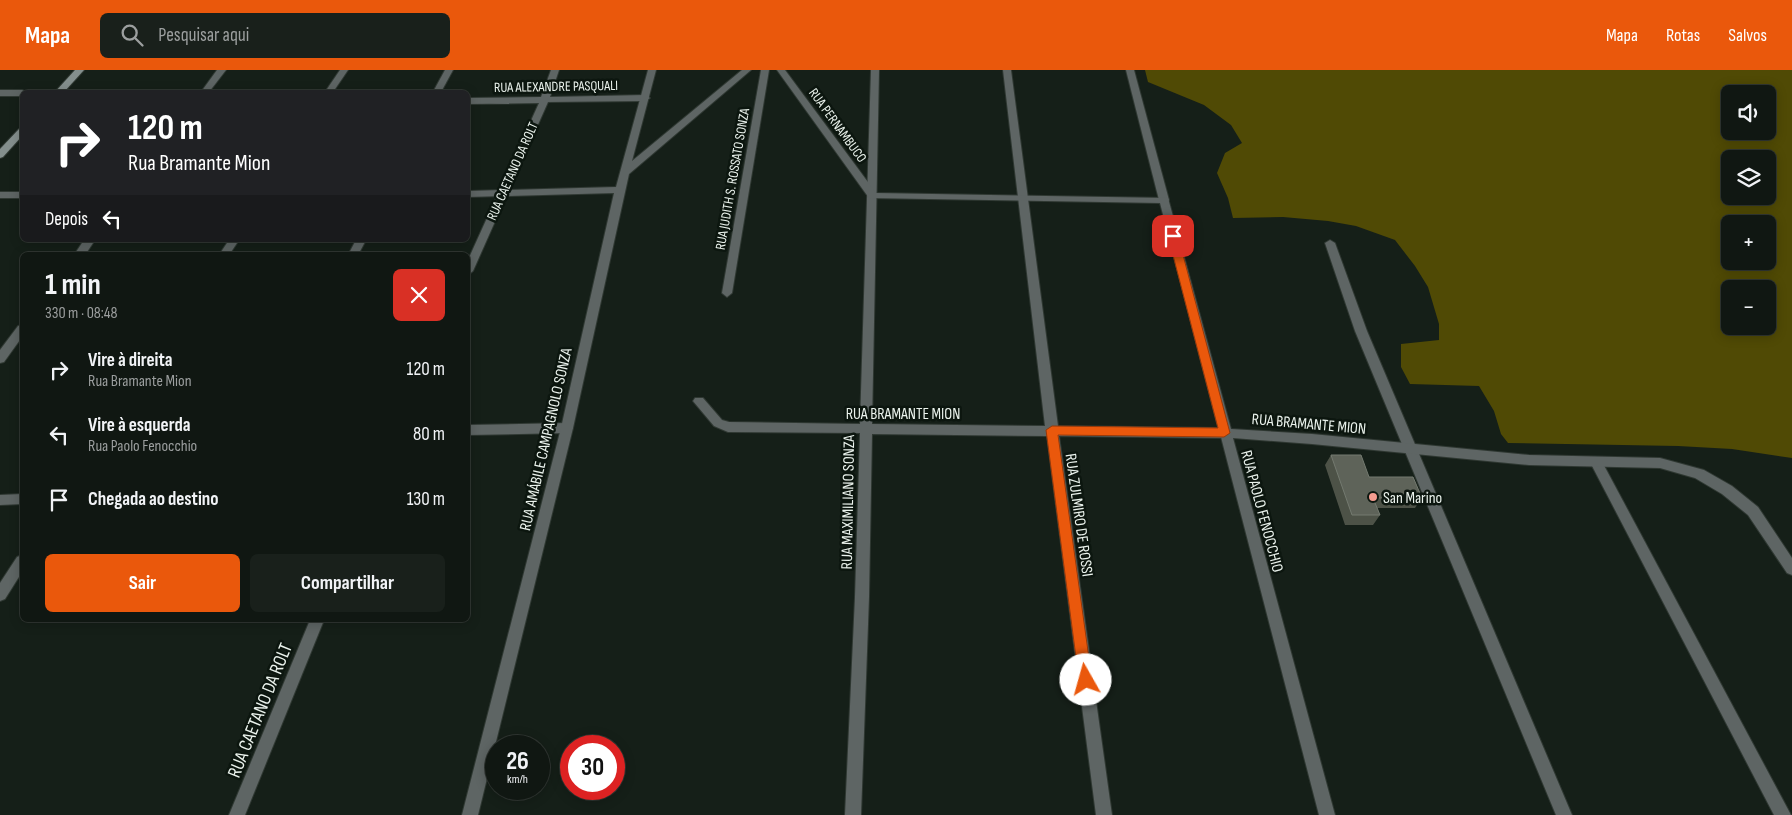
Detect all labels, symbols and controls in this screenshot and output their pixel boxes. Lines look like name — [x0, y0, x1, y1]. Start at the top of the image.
search box — [100, 13, 450, 58]
text: Mapa — [25, 21, 70, 50]
icon: search — [118, 21, 146, 49]
text: Pesquisar aqui — [158, 24, 249, 47]
text: Mapa — [1606, 25, 1638, 46]
text: Rotas — [1666, 25, 1700, 46]
text: Salvos — [1728, 25, 1767, 46]
street label: RUA ALEXANDRE PASQUALI — [494, 77, 618, 96]
street label: RUA PERNAMBUCO — [805, 85, 870, 166]
map controls — [1721, 85, 1776, 335]
button: sound — [1721, 85, 1776, 140]
street label: RUA JUDITH S. ROSSATO SONZA — [712, 106, 754, 251]
text: 120 m — [128, 107, 203, 150]
icon: right — [45, 110, 110, 175]
street label: RUA CAETANO DA ROLT — [483, 119, 542, 223]
text: Rua Bramante Mion — [128, 150, 270, 177]
button: layers — [1721, 150, 1776, 205]
icon: left — [98, 205, 126, 233]
text: Depois — [45, 208, 88, 231]
pin — [1152, 215, 1194, 257]
button: + — [1721, 215, 1776, 270]
icon: arrive — [1159, 222, 1187, 250]
text: 1 min — [45, 267, 101, 303]
button: close — [393, 269, 445, 321]
button: − — [1721, 280, 1776, 335]
text: 330 m · 08:48 — [45, 304, 118, 323]
street label: RUA AMÁBILE CAMPAGNOLO SONZA — [516, 346, 577, 533]
text: Vire à direita — [88, 349, 172, 372]
icon: right — [45, 356, 73, 384]
text: 120 m — [407, 358, 445, 381]
text: Rua Bramante Mion — [88, 372, 192, 391]
street label: RUA BRAMANTE MION — [846, 405, 960, 424]
street label: RUA BRAMANTE MION — [1251, 410, 1367, 439]
text: Vire à esquerda — [88, 414, 190, 437]
icon: left — [45, 421, 73, 449]
text: 80 m — [413, 423, 445, 446]
street label: RUA MAXIMILIANO SONZA — [838, 434, 859, 569]
text: Rua Paolo Fenocchio — [88, 437, 197, 456]
street label: RUA PAOLO FENOCCHIO — [1236, 448, 1287, 574]
street label: RUA ZULMIRO DE ROSSI — [1060, 452, 1097, 578]
icon: arrive — [45, 486, 73, 514]
text: Chegada ao destino — [88, 488, 218, 511]
text: 130 m — [407, 488, 445, 511]
place label: San Marino — [1383, 489, 1442, 508]
marker: San Marino — [1367, 491, 1379, 503]
button: Sair — [45, 554, 240, 612]
button: Compartilhar — [250, 554, 445, 612]
street label: RUA CAETANO DA ROLT — [223, 640, 298, 781]
position arrow — [1059, 653, 1111, 705]
speed limit sign: 30 — [560, 735, 625, 800]
text: 26 — [506, 746, 529, 777]
text: km/h — [507, 772, 528, 787]

